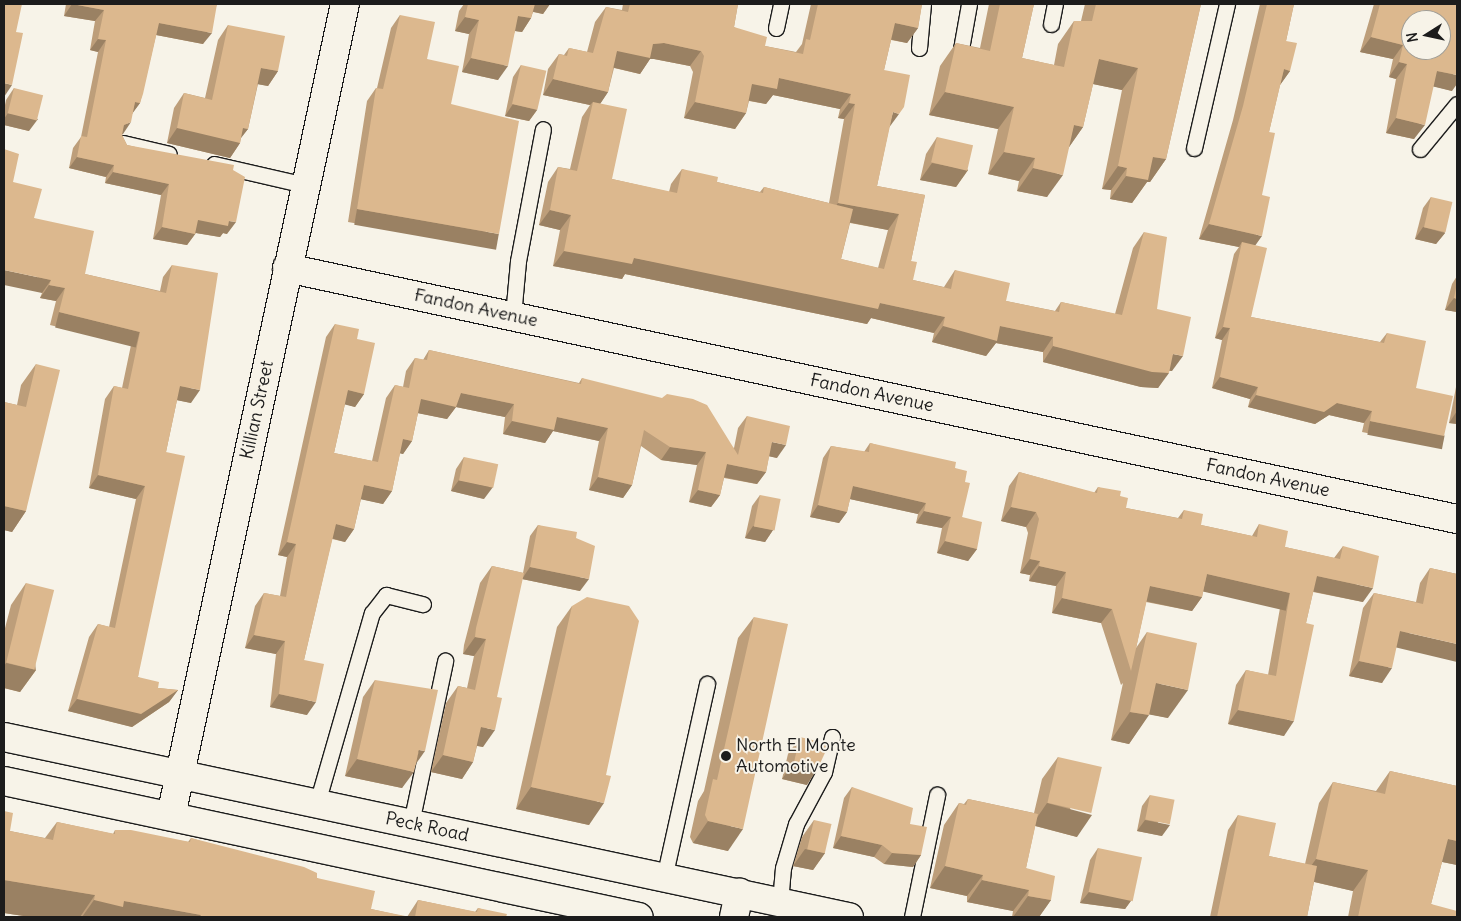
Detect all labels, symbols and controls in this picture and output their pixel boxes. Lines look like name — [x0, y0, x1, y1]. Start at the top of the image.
north arrow — [1401, 10, 1451, 60]
text: N — [1403, 31, 1422, 44]
street label: Fandon Avenue — [412, 284, 540, 332]
street label: Killian Street — [236, 359, 278, 461]
street label: Fandon Avenue — [808, 369, 936, 417]
street label: Fandon Avenue — [1204, 454, 1332, 502]
place label: North El Monte Automotive — [736, 735, 856, 778]
marker: North El Monte Automotive — [720, 750, 732, 762]
street label: Peck Road — [383, 808, 471, 846]

